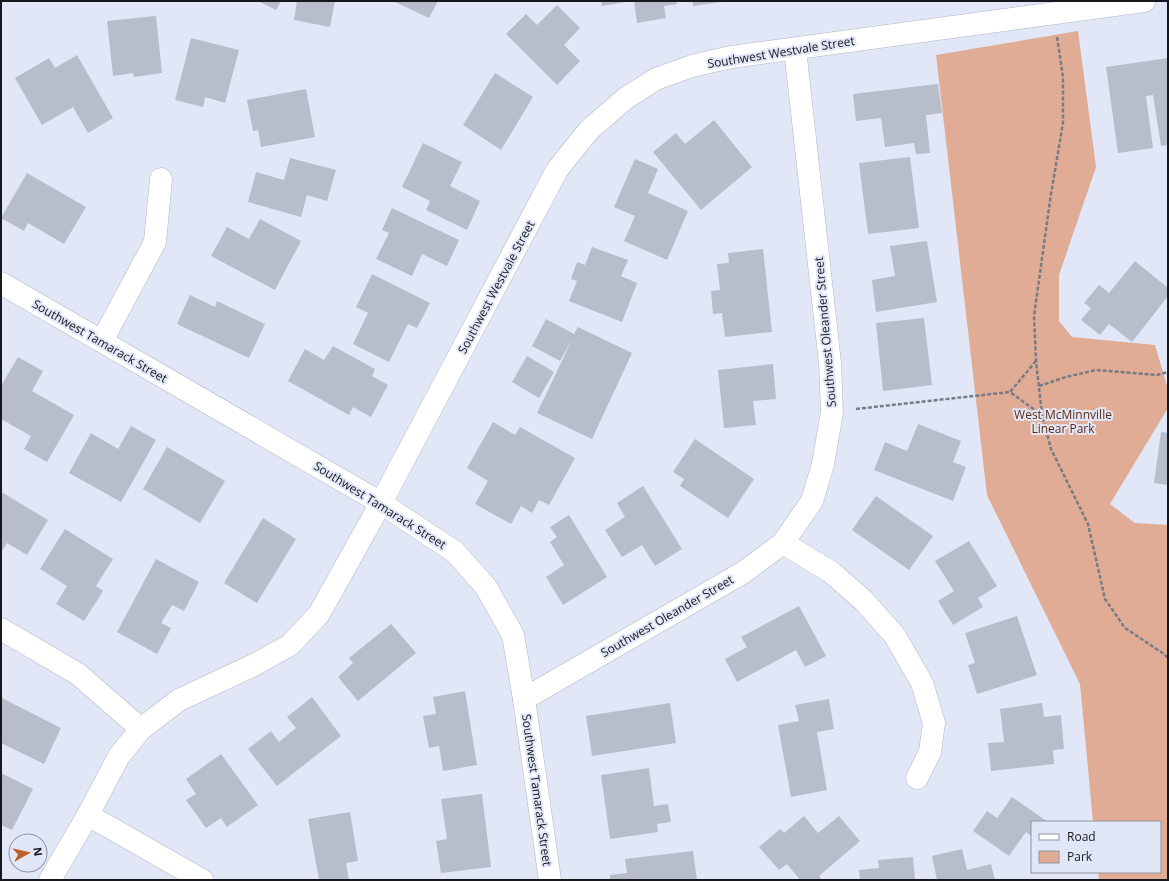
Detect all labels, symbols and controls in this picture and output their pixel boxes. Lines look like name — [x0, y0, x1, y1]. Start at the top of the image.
street label: Southwest Westvale Street — [706, 32, 856, 72]
street label: Southwest Westvale Street — [454, 217, 538, 357]
street label: Southwest Oleander Street — [810, 256, 840, 408]
street label: Southwest Tamarack Street — [29, 295, 171, 387]
park label: West McMinnville Linear Park — [1014, 406, 1112, 437]
street label: Southwest Tamarack Street — [311, 457, 449, 553]
street label: Southwest Oleander Street — [597, 571, 737, 661]
street label: Southwest Tamarack Street — [518, 713, 556, 867]
legend — [1031, 821, 1161, 873]
text: Road — [1067, 828, 1096, 845]
north arrow — [8, 833, 48, 873]
text: N — [30, 846, 46, 857]
text: Park — [1067, 848, 1093, 865]

